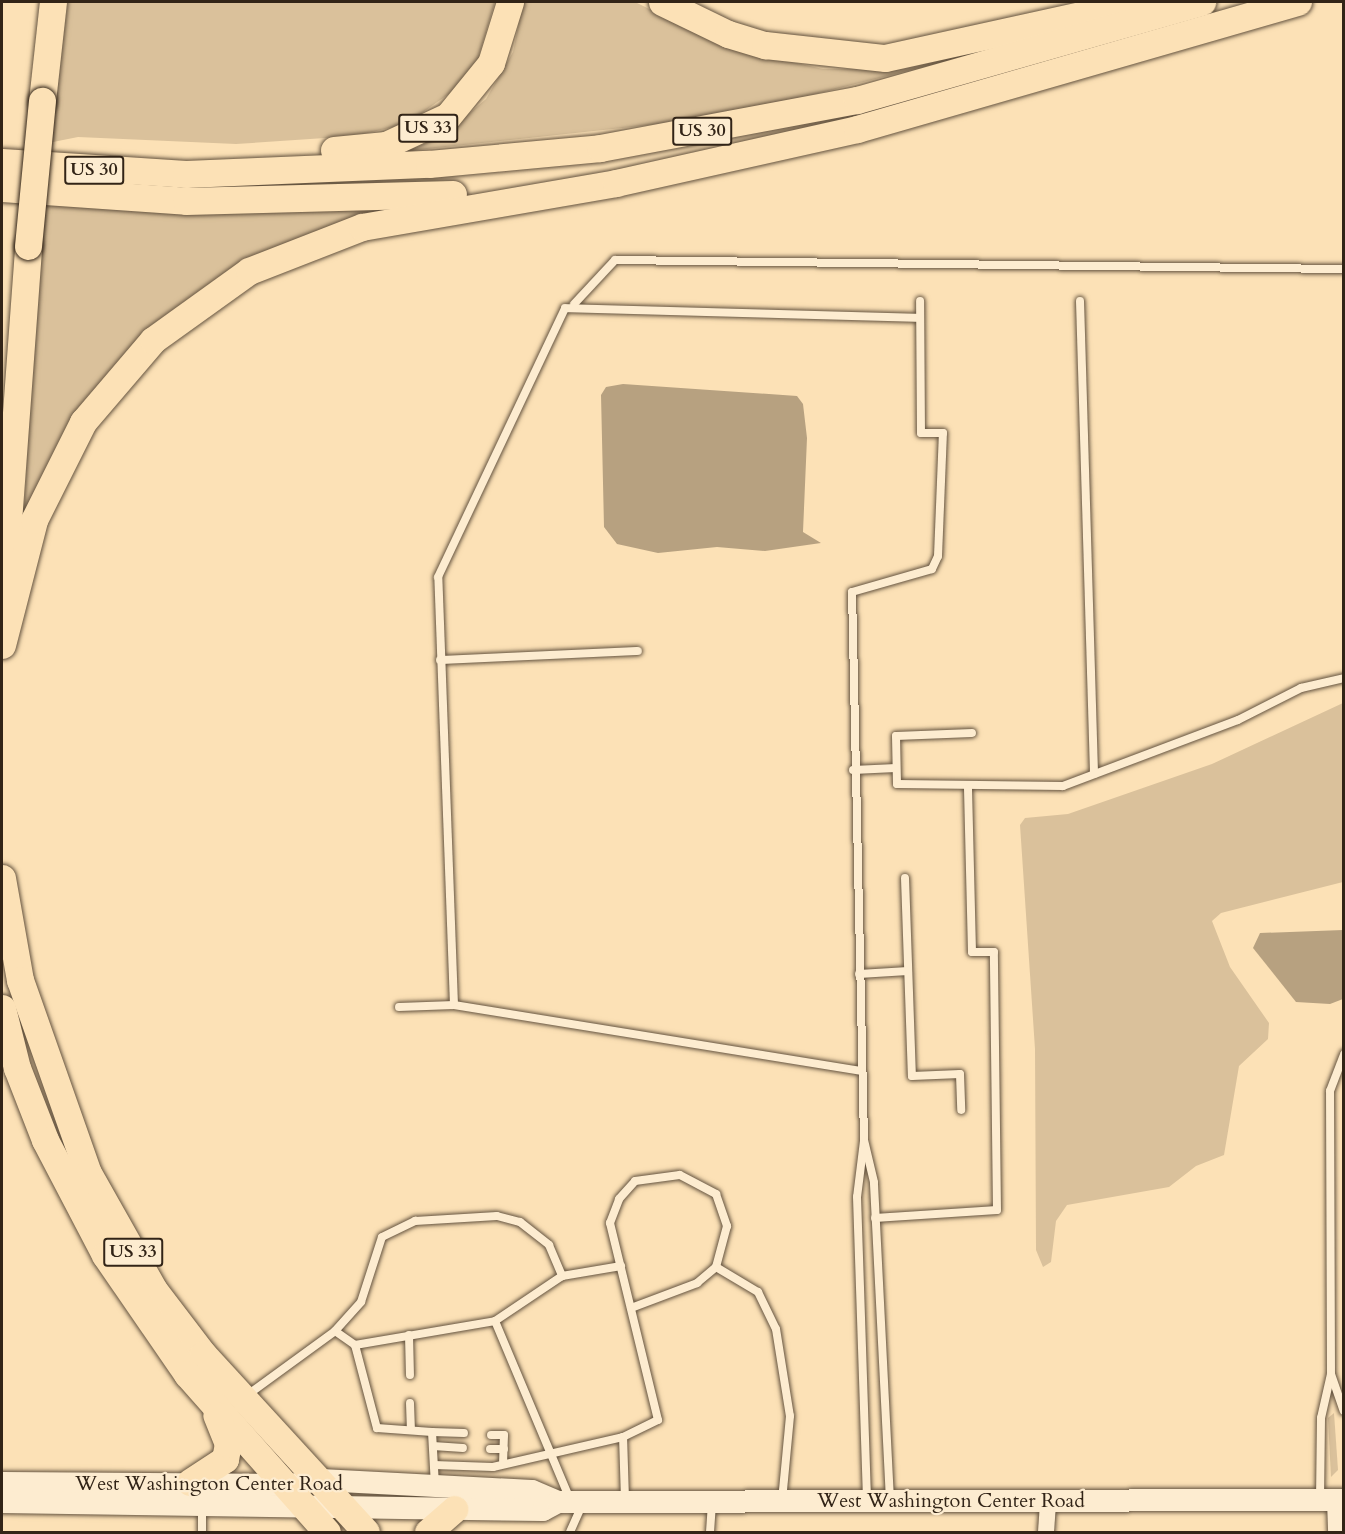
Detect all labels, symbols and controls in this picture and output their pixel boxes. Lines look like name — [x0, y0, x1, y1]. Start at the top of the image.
road number: US 33 — [398, 113, 458, 143]
road number: US 30 — [672, 116, 732, 146]
road number: US 30 — [64, 155, 124, 185]
road number: US 33 — [103, 1237, 163, 1267]
street label: West Washington Center Road — [75, 1471, 343, 1495]
street label: West Washington Center Road — [817, 1488, 1085, 1512]

